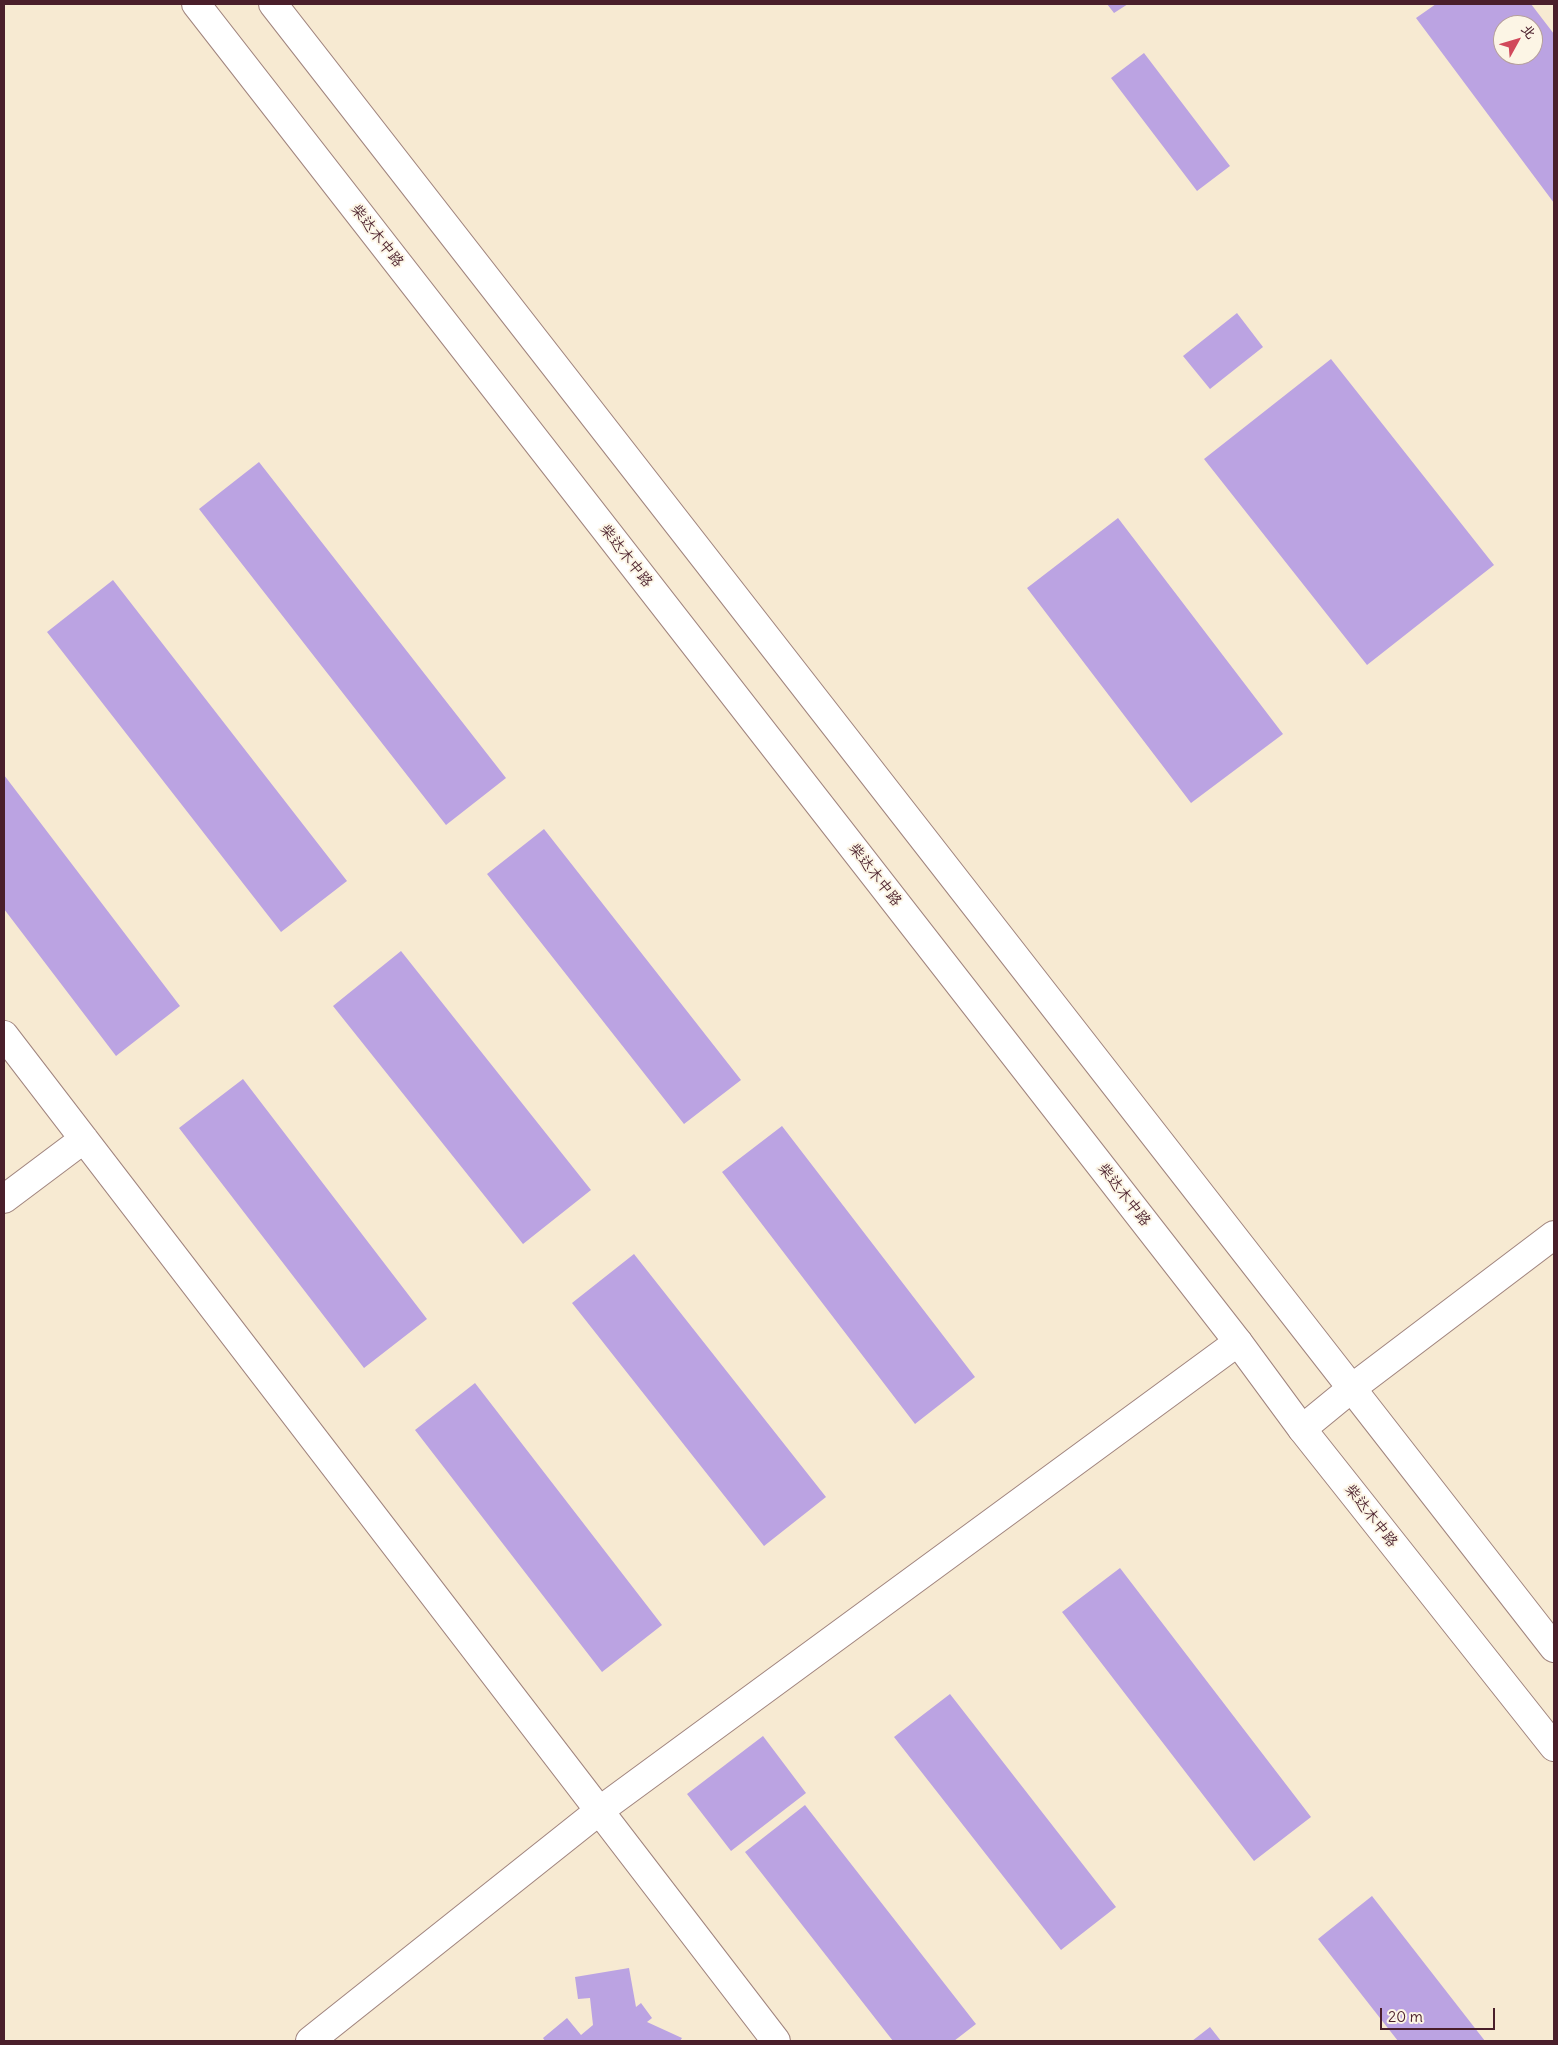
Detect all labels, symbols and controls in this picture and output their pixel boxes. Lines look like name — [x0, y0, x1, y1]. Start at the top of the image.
north arrow — [1493, 15, 1543, 65]
text: 北 — [1517, 20, 1540, 42]
street label: 柴达木中路 — [347, 201, 407, 271]
street label: 柴达木中路 — [596, 521, 656, 591]
street label: 柴达木中路 — [845, 840, 905, 910]
street label: 柴达木中路 — [1094, 1160, 1154, 1230]
street label: 柴达木中路 — [1341, 1481, 1401, 1551]
scale bar — [1383, 1998, 1498, 2030]
text: 20 m — [1388, 2007, 1423, 2026]

